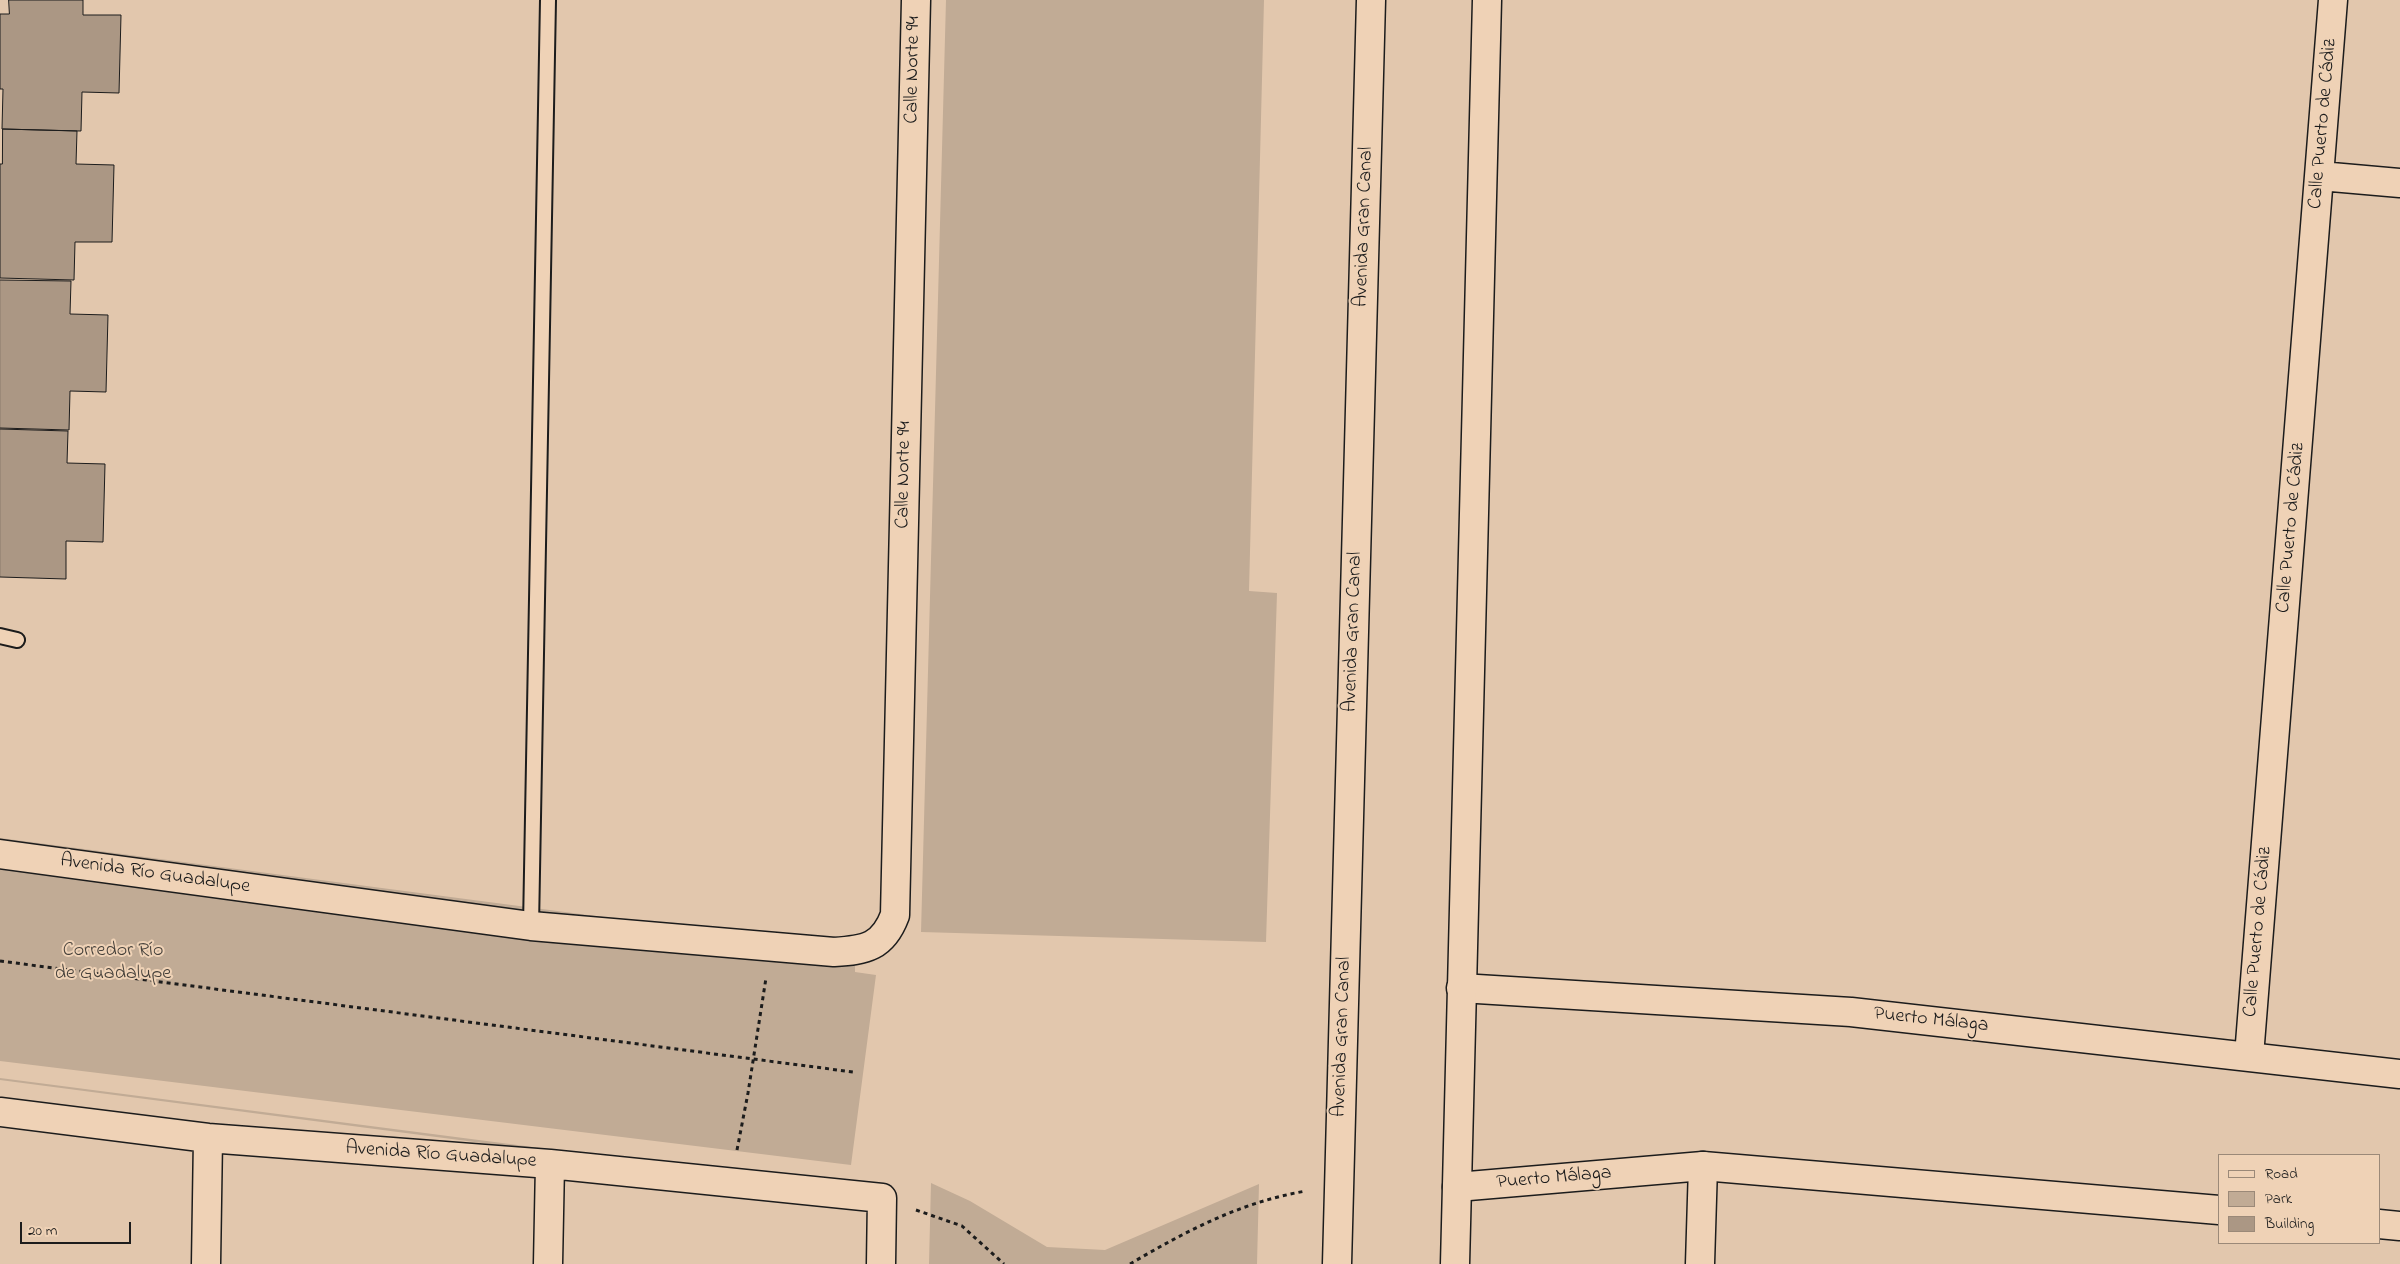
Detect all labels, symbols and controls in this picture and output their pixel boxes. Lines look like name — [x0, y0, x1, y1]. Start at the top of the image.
street label: Calle Norte 94 — [901, 16, 927, 124]
street label: Calle Puerto de Cádiz — [2305, 38, 2343, 210]
street label: Avenida Gran Canal — [1350, 146, 1380, 308]
street label: Calle Norte 94 — [892, 421, 918, 529]
street label: Calle Puerto de Cádiz — [2273, 442, 2311, 614]
street label: Avenida Gran Canal — [1339, 551, 1369, 713]
street label: Calle Puerto de Cádiz — [2240, 846, 2278, 1018]
street label: Avenida Río Guadalupe — [59, 850, 251, 900]
park label: Corredor Río de Guadalupe — [55, 940, 171, 987]
street label: Avenida Gran Canal — [1328, 956, 1358, 1118]
street label: Puerto Málaga — [1872, 1003, 1990, 1039]
street label: Avenida Río Guadalupe — [345, 1137, 537, 1175]
legend — [2218, 1154, 2380, 1244]
street label: Puerto Málaga — [1496, 1162, 1612, 1196]
text: Road — [2265, 1163, 2298, 1185]
text: Park — [2265, 1188, 2292, 1210]
scale bar — [22, 1212, 134, 1244]
text: Building — [2265, 1213, 2314, 1235]
text: 20 m — [28, 1220, 57, 1242]

